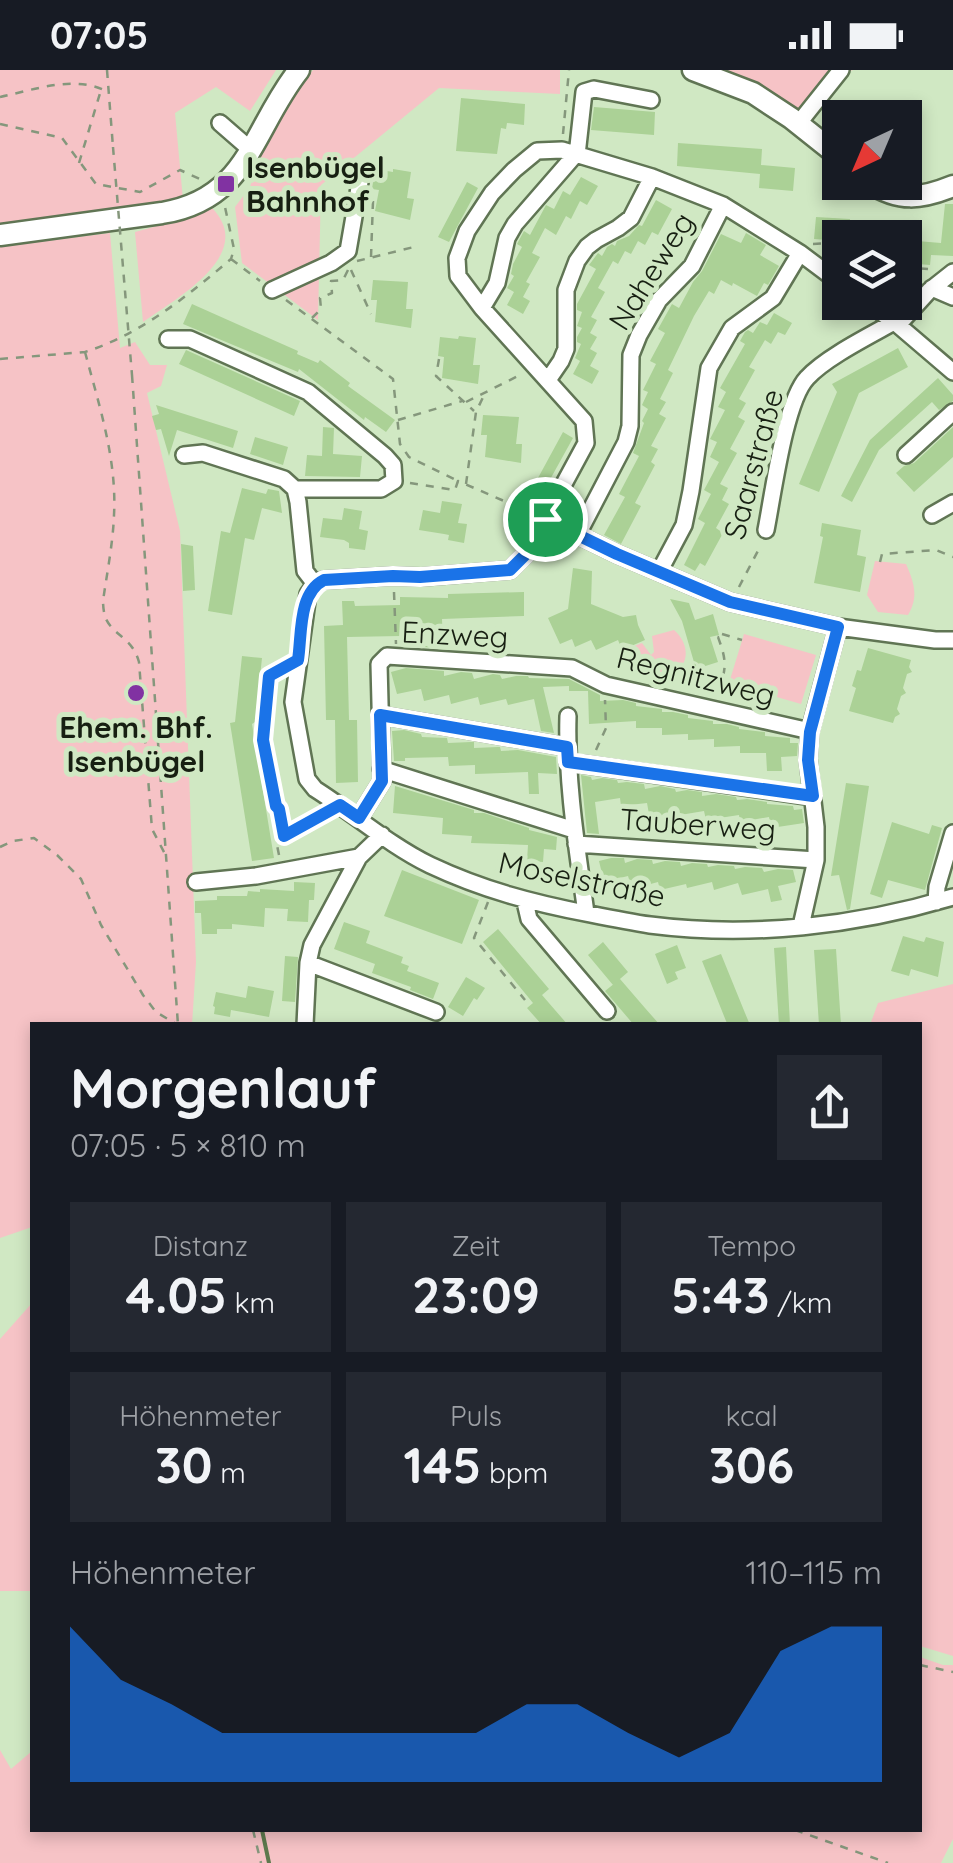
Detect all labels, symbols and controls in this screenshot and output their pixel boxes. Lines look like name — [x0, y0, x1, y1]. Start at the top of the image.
text: 07:05 — [50, 11, 148, 59]
north arrow — [822, 100, 922, 200]
map controls — [822, 100, 922, 320]
place label: Isenbügel Bahnhof — [246, 148, 385, 220]
marker: Isenbügel Bahnhof — [215, 173, 237, 195]
street label: Naheweg — [600, 205, 702, 337]
button: layers — [822, 220, 922, 320]
street label: Saarstraße — [715, 385, 791, 543]
pin — [503, 477, 588, 562]
icon: arrive — [518, 492, 573, 547]
street label: Enzweg — [401, 612, 509, 656]
street label: Regnitzweg — [613, 638, 779, 714]
marker: Ehem. Bhf. Isenbügel — [125, 682, 147, 704]
place label: Ehem. Bhf. Isenbügel — [59, 708, 213, 780]
street label: Tauberweg — [619, 800, 777, 848]
street label: Moselstraße — [495, 843, 669, 915]
text: Morgenlauf — [70, 1053, 377, 1122]
button: share — [777, 1055, 882, 1160]
text: 07:05 · 5 × 810 m — [70, 1125, 306, 1165]
text: Distanz — [153, 1228, 248, 1263]
text: Zeit — [451, 1228, 501, 1263]
text: Tempo — [707, 1228, 796, 1263]
text: 4.05 — [126, 1263, 227, 1326]
text: 23:09 — [412, 1263, 540, 1326]
text: 5:43 — [671, 1263, 770, 1326]
text: km — [227, 1285, 275, 1320]
text: /km — [770, 1285, 832, 1320]
text: Höhenmeter — [119, 1398, 281, 1433]
text: Puls — [450, 1398, 502, 1433]
text: kcal — [726, 1398, 778, 1433]
text: 30 — [155, 1433, 213, 1496]
text: 145 — [404, 1433, 481, 1496]
text: 306 — [709, 1433, 794, 1496]
text: m — [213, 1455, 246, 1490]
text: bpm — [481, 1455, 548, 1490]
text: Höhenmeter — [70, 1552, 255, 1592]
text: 110–115 m — [745, 1552, 882, 1592]

